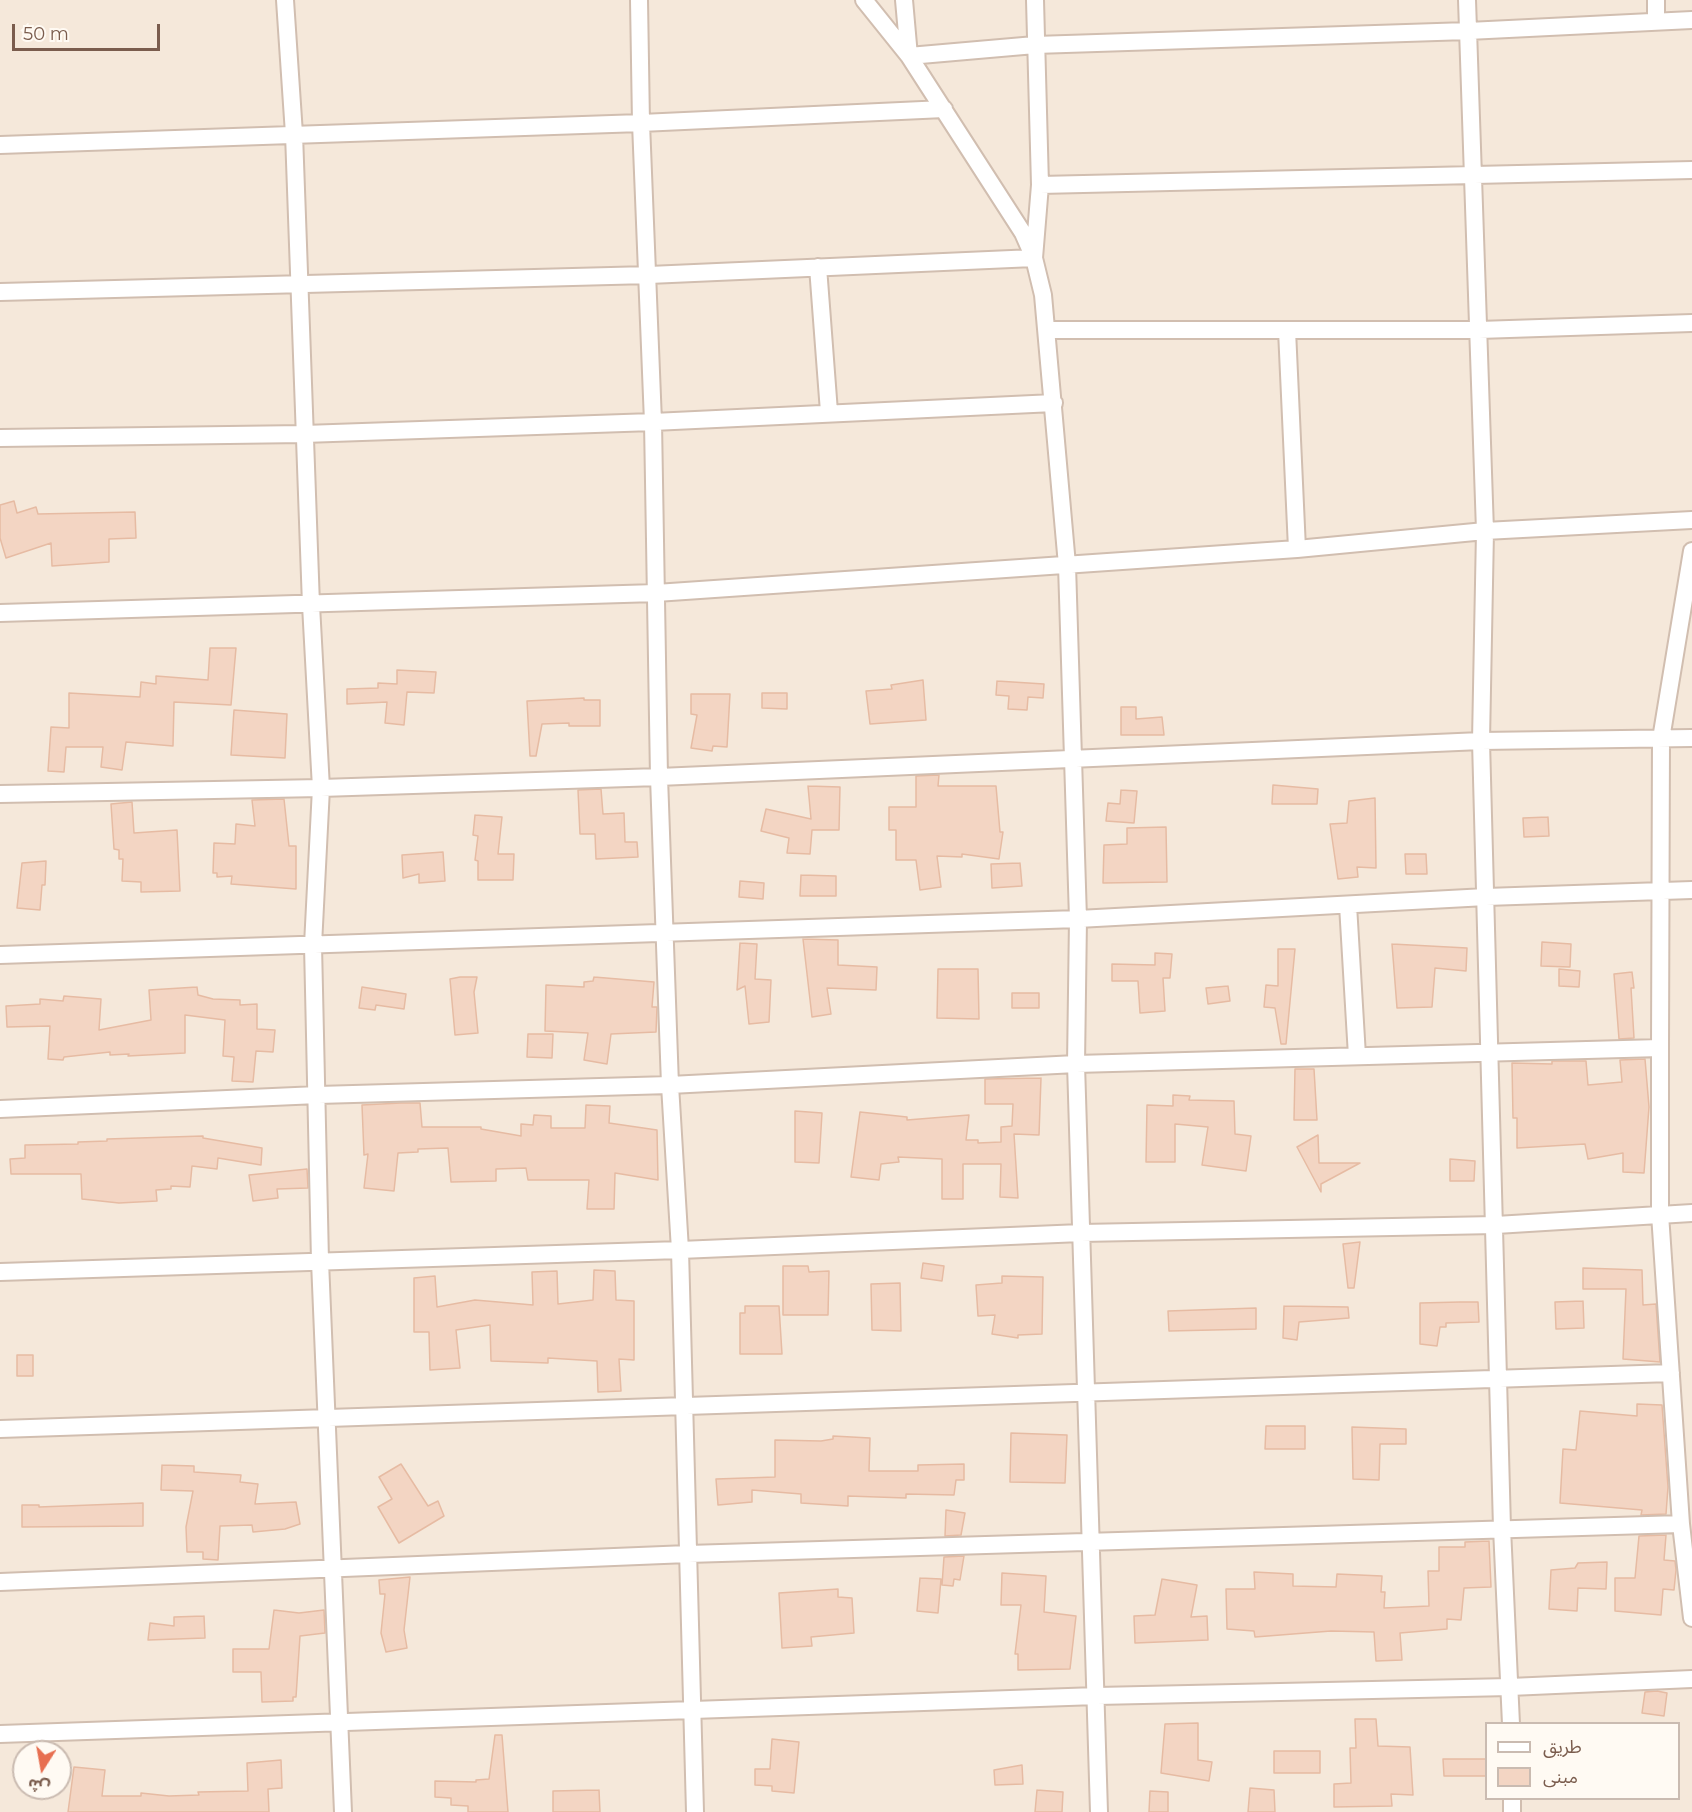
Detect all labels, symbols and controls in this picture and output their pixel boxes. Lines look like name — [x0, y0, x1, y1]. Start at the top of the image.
scale bar — [15, 12, 164, 50]
text: 50 m — [23, 23, 69, 45]
legend — [1485, 1722, 1680, 1800]
text: طريق — [1543, 1736, 1582, 1758]
north arrow — [12, 1740, 72, 1800]
text: مبنى — [1543, 1766, 1578, 1788]
text: ش — [26, 1775, 51, 1798]

